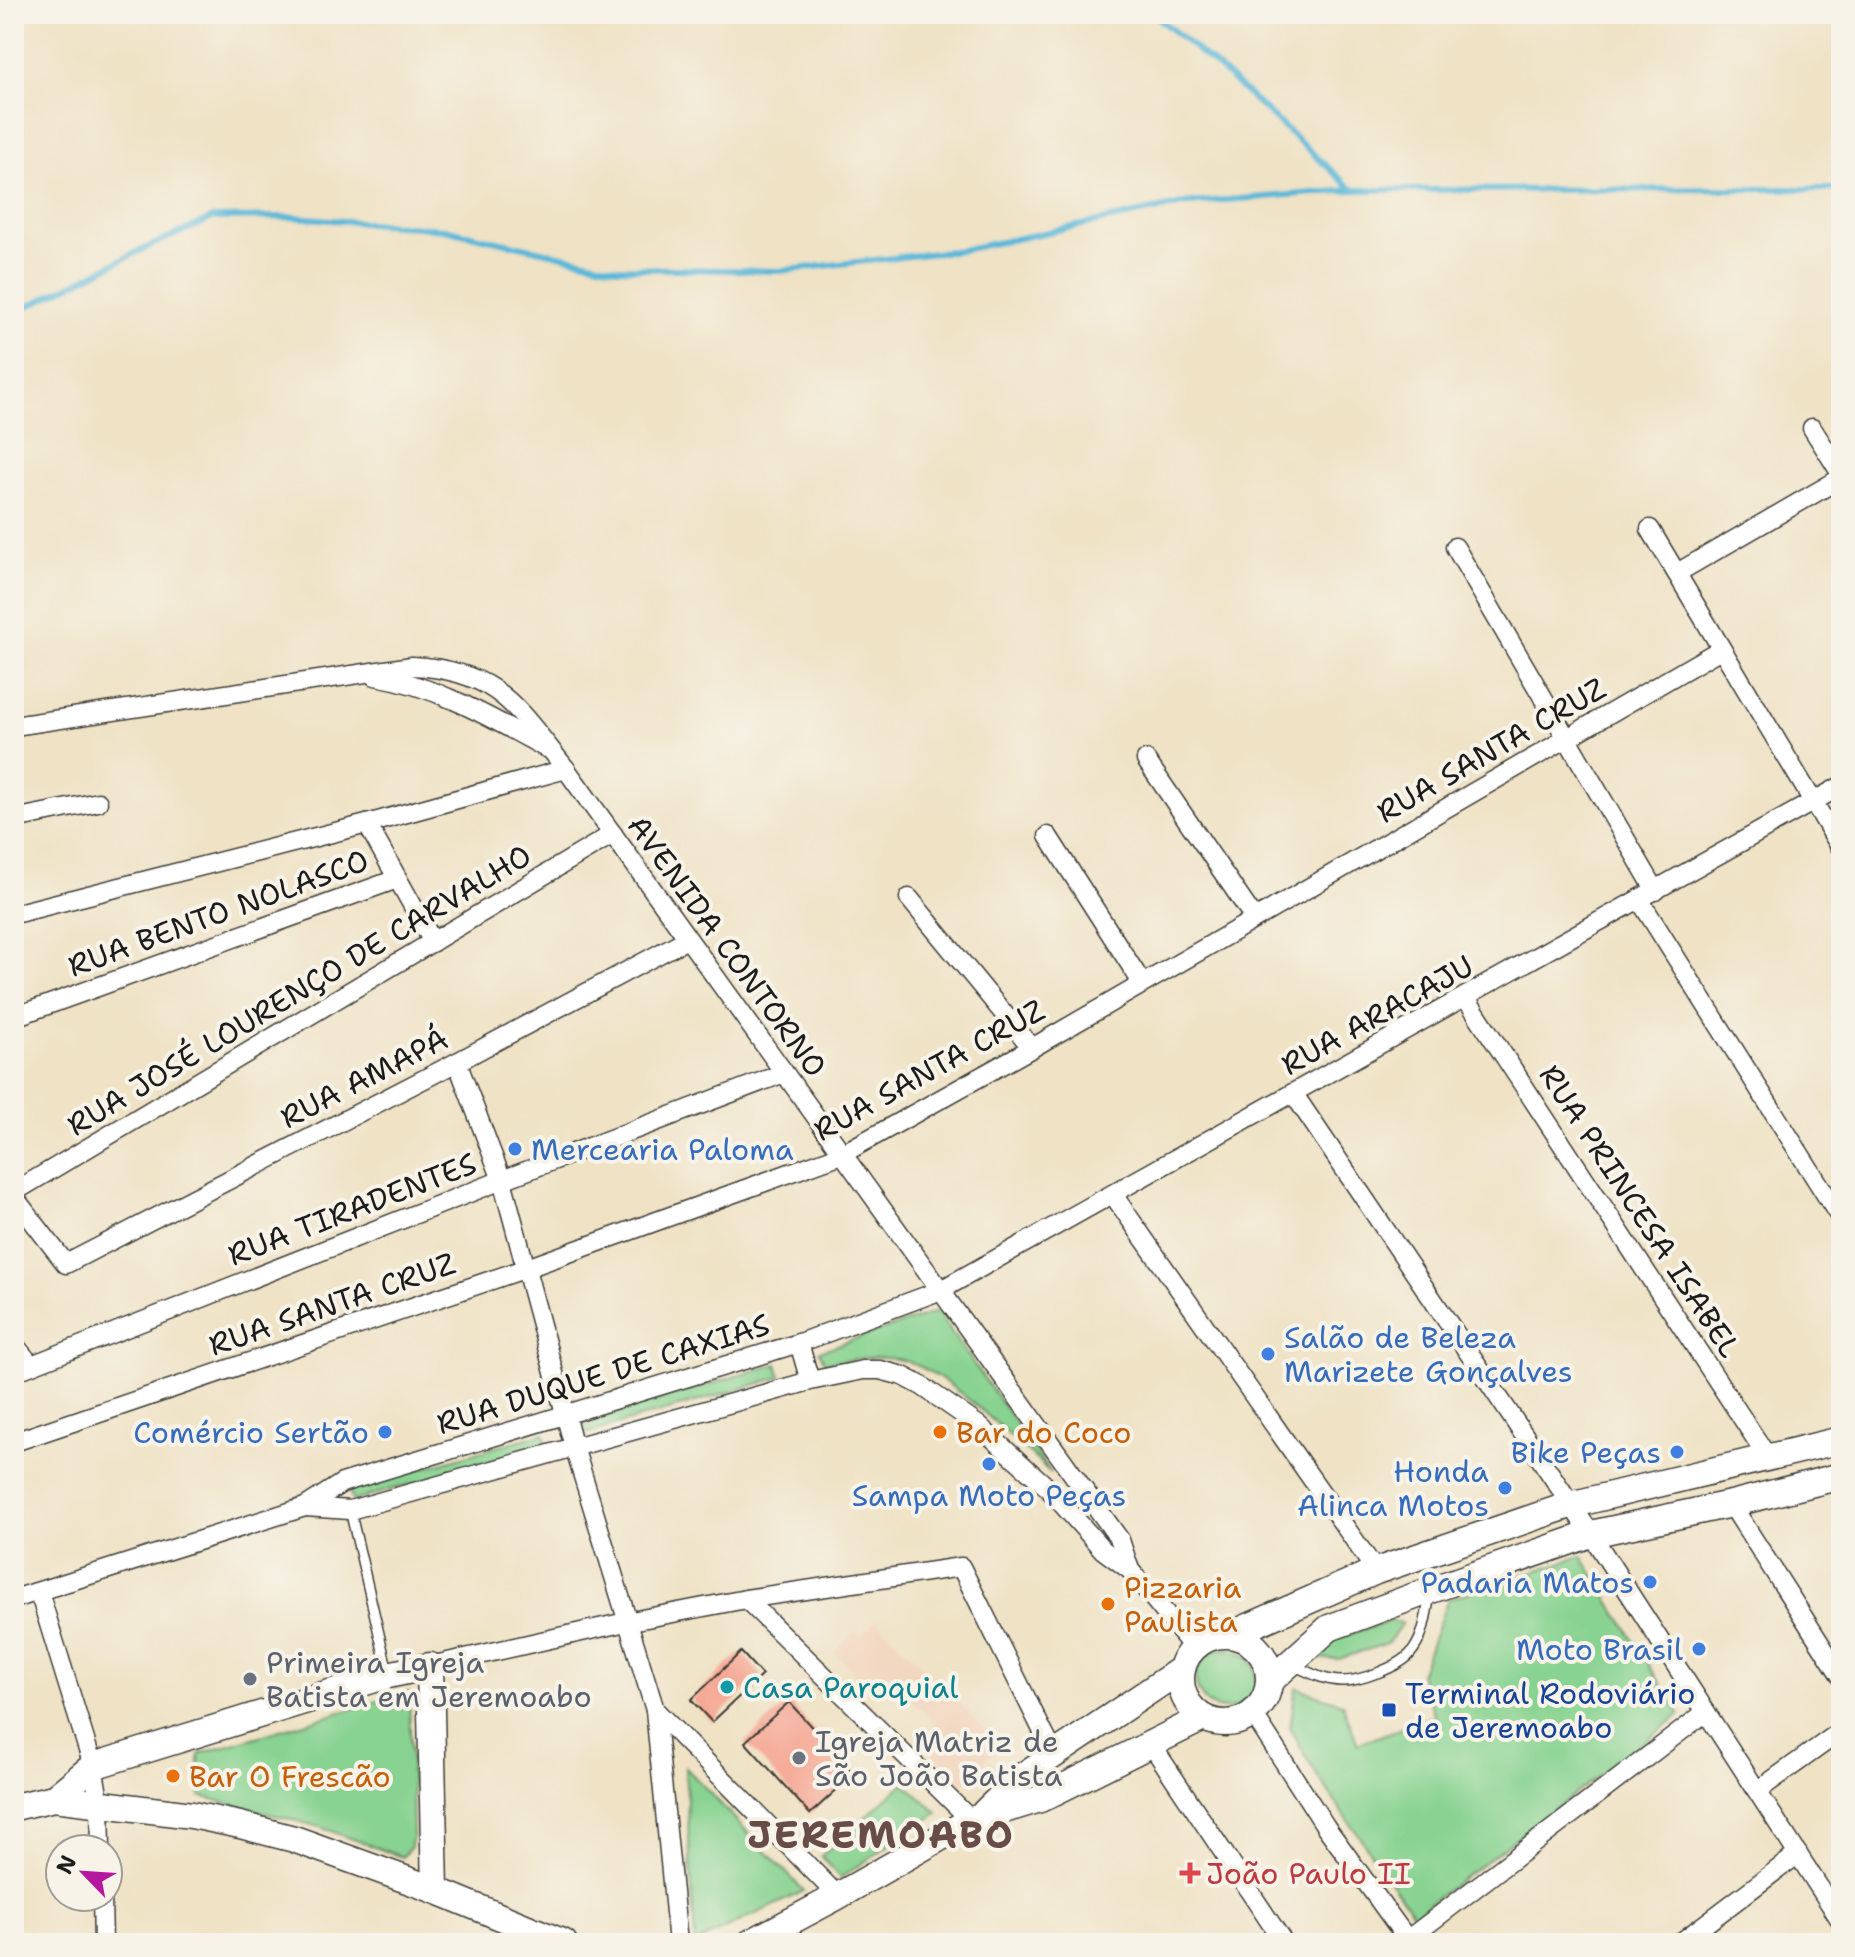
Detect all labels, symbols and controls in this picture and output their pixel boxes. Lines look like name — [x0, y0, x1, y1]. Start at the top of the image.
street label: RUA SANTA CRUZ — [1369, 668, 1613, 832]
street label: AVENIDA CONTORNO — [618, 807, 836, 1085]
street label: RUA JOSÉ LOURENÇO DE CARVALHO — [59, 835, 539, 1145]
street label: RUA BENTO NOLASCO — [62, 840, 374, 986]
street label: RUA ARACAJU — [1274, 945, 1480, 1085]
street label: RUA SANTA CRUZ — [806, 989, 1052, 1151]
street label: RUA AMAPÁ — [273, 1018, 455, 1138]
street label: RUA PRINCESA ISABEL — [1530, 1057, 1750, 1365]
place label: Mercearia Paloma — [531, 1129, 794, 1170]
marker: Mercearia Paloma — [506, 1140, 524, 1158]
street label: RUA TIRADENTES — [222, 1143, 482, 1275]
street label: RUA SANTA CRUZ — [203, 1243, 461, 1365]
street label: RUA DUQUE DE CAXIAS — [432, 1304, 774, 1444]
place label: Salão de Beleza Marizete Gonçalves — [1284, 1317, 1573, 1392]
marker: Salão de Beleza Marizete Gonçalves — [1259, 1345, 1277, 1363]
place label: Comércio Sertão — [133, 1412, 369, 1453]
place label: Bar do Coco — [956, 1412, 1131, 1453]
marker: Comércio Sertão — [376, 1423, 394, 1441]
marker: Bar do Coco — [931, 1423, 949, 1441]
place label: Bike Peças — [1511, 1432, 1661, 1473]
marker: Bike Peças — [1668, 1443, 1686, 1461]
place label: Honda Alinca Motos — [1297, 1451, 1489, 1526]
marker: Sampa Moto Peças — [980, 1455, 998, 1473]
place label: Sampa Moto Peças — [852, 1475, 1126, 1516]
marker: Honda Alinca Motos — [1496, 1479, 1514, 1497]
place label: Padaria Matos — [1421, 1562, 1634, 1603]
place label: Pizzaria Paulista — [1124, 1567, 1242, 1642]
marker: Padaria Matos — [1641, 1573, 1659, 1591]
marker: Pizzaria Paulista — [1099, 1595, 1117, 1613]
place label: Moto Brasil — [1516, 1629, 1683, 1670]
marker: Moto Brasil — [1690, 1640, 1708, 1658]
place label: Primeira Igreja Batista em Jeremoabo — [266, 1642, 592, 1717]
place label: Casa Paroquial — [743, 1667, 958, 1708]
marker: Primeira Igreja Batista em Jeremoabo — [241, 1670, 259, 1688]
place label: Terminal Rodoviário de Jeremoabo — [1405, 1673, 1695, 1748]
marker: Casa Paroquial — [718, 1678, 736, 1696]
marker: Terminal Rodoviário de Jeremoabo — [1380, 1701, 1398, 1719]
place label: Igreja Matriz de São João Batista — [815, 1721, 1063, 1796]
marker: Igreja Matriz de São João Batista — [790, 1749, 808, 1767]
place label: Bar O Frescão — [189, 1756, 391, 1797]
marker: Bar O Frescão — [164, 1767, 182, 1785]
district label: JEREMOABO — [747, 1809, 1015, 1860]
north arrow — [44, 1833, 124, 1913]
text: N — [50, 1851, 83, 1879]
place label: João Paulo II — [1206, 1853, 1411, 1894]
marker: João Paulo II — [1181, 1864, 1199, 1882]

